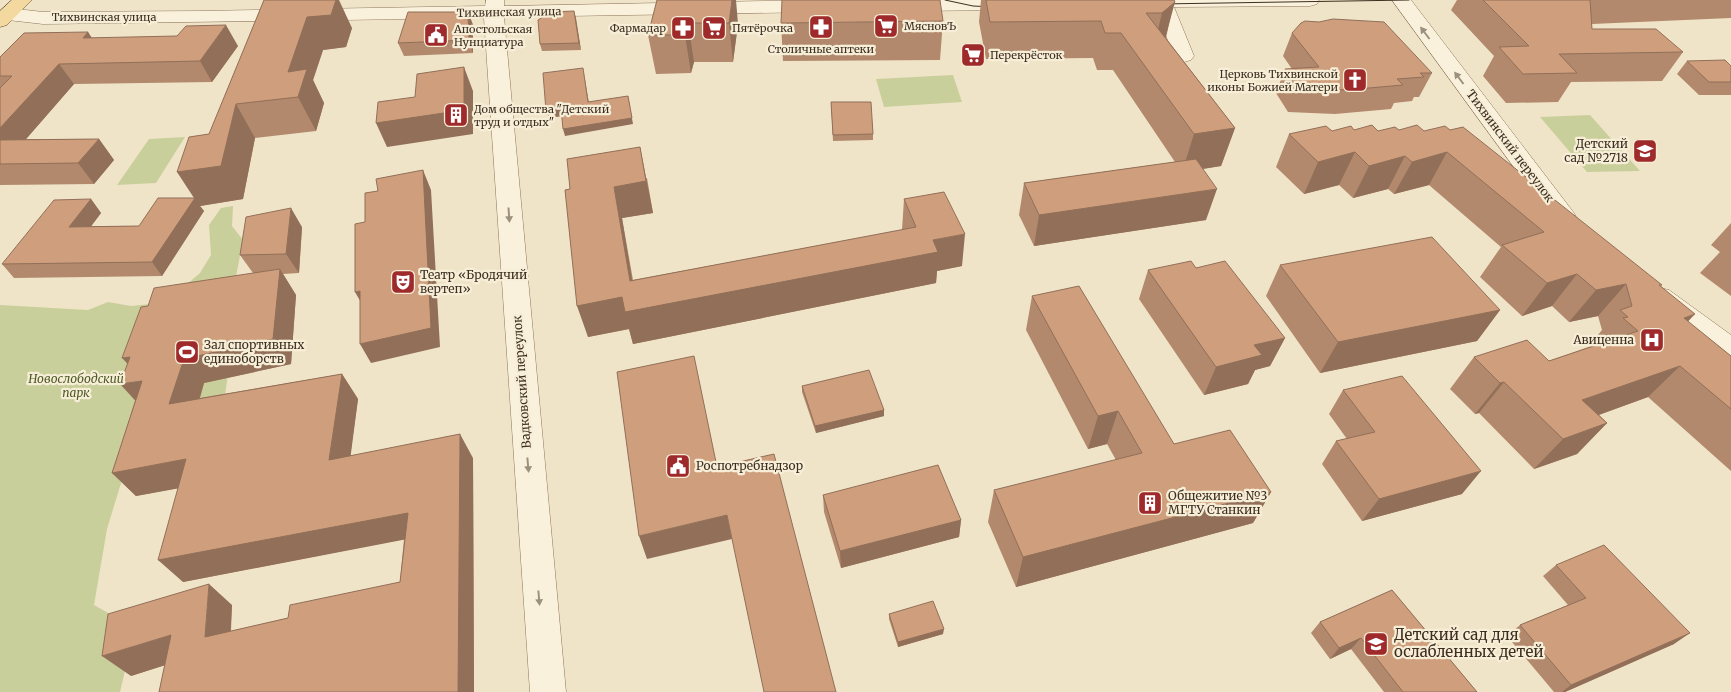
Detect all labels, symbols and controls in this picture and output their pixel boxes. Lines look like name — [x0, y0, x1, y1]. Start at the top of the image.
street label: Тихвинская улица — [457, 4, 562, 20]
street label: Тихвинская улица — [52, 10, 156, 24]
supermarket icon: МясновЪ — [873, 13, 899, 39]
pharmacy icon: Столичные аптеки — [808, 14, 834, 40]
pharmacy icon: Фармадар — [670, 15, 696, 41]
supermarket icon: Пятёрочка — [701, 15, 727, 41]
place label: МясновЪ — [904, 19, 956, 33]
place label: Фармадар — [610, 21, 666, 35]
place label: Пятёрочка — [732, 21, 793, 35]
public building icon: Апостольская Нунциатура — [423, 22, 449, 48]
place label: Апостольская Нунциатура — [453, 22, 533, 49]
one-way arrow — [1420, 26, 1430, 40]
place label: Столичные аптеки — [768, 42, 875, 56]
supermarket icon: Перекрёсток — [960, 42, 986, 68]
place label: Перекрёсток — [990, 48, 1063, 62]
place label: Церковь Тихвинской иконы Божией Матери — [1207, 67, 1338, 94]
church icon: Церковь Тихвинской иконы Божией Матери — [1342, 67, 1368, 93]
one-way arrow — [1454, 72, 1465, 85]
street label: Тихвинский переулок — [1463, 87, 1558, 205]
building icon: Дом общества "Детский труд и отдых" — [443, 102, 469, 128]
place label: Дом общества "Детский труд и отдых" — [474, 102, 610, 129]
place label: Детский сад №2718 — [1564, 136, 1628, 165]
school or university icon: Детский сад №2718 — [1632, 138, 1658, 164]
one-way arrow — [505, 207, 513, 223]
place label: Театр «Бродячий вертеп» — [420, 267, 527, 296]
theatre icon: Театр «Бродячий вертеп» — [390, 269, 416, 295]
street label: Вадковский переулок — [509, 315, 534, 449]
hospital icon: Авиценна — [1639, 327, 1665, 353]
place label: Авиценна — [1572, 332, 1635, 347]
place label: Зал спортивных единоборств — [204, 337, 305, 366]
sports icon: Зал спортивных единоборств — [174, 339, 200, 365]
park label: Новослободский парк — [28, 371, 124, 400]
public building icon: Роспотребнадзор — [665, 453, 691, 479]
one-way arrow — [525, 457, 533, 473]
place label: Роспотребнадзор — [696, 458, 803, 473]
place label: Общежитие №3 МГТУ Станкин — [1168, 488, 1267, 517]
building icon: Общежитие №3 МГТУ Станкин — [1137, 490, 1163, 516]
one-way arrow — [535, 591, 543, 607]
place label: Детский сад для ослабленных детей — [1394, 625, 1544, 661]
school or university icon: Детский сад для ослабленных детей — [1363, 631, 1389, 657]

